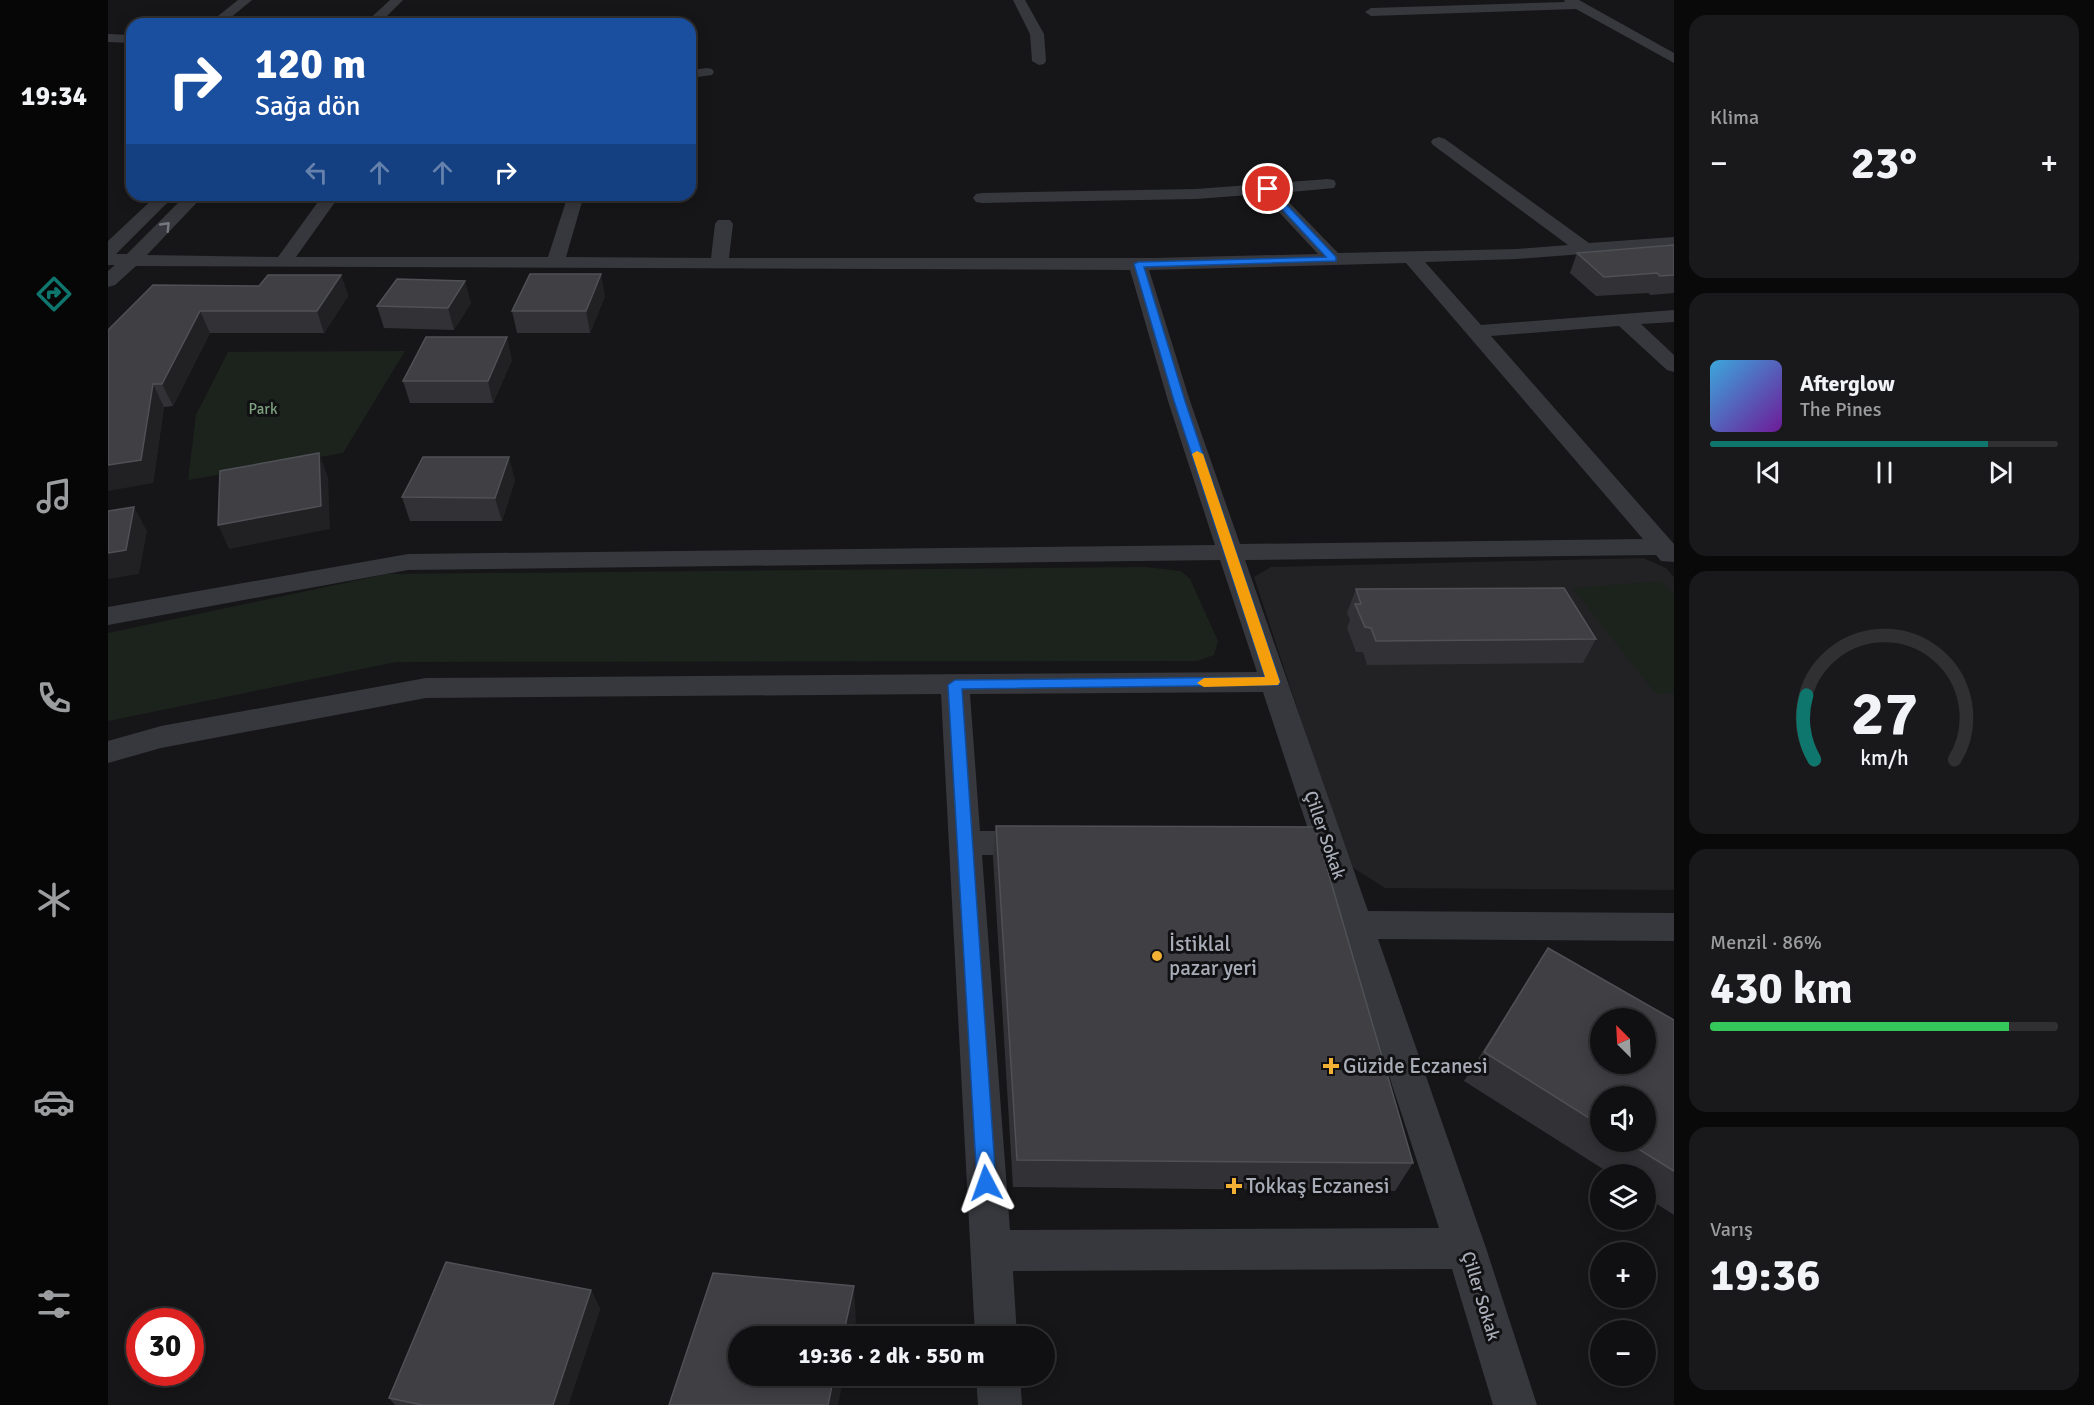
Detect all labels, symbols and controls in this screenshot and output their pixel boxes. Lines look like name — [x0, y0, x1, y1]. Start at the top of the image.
text: 120 m — [255, 39, 366, 90]
icon: right — [156, 42, 234, 120]
text: 19:34 — [21, 80, 87, 113]
text: Sağa dön — [255, 90, 361, 123]
text: Klima — [1710, 105, 1759, 130]
text: 23° — [1851, 136, 1917, 191]
text: − — [1710, 143, 1728, 184]
text: + — [2040, 143, 2058, 184]
icon: left — [300, 156, 333, 189]
icon: ahead — [363, 156, 396, 189]
icon: ahead — [426, 156, 459, 189]
icon: right — [489, 156, 522, 189]
pin — [1242, 163, 1293, 214]
icon: arrive — [1251, 172, 1284, 205]
one-way arrow — [158, 222, 169, 233]
icon: directions — [33, 273, 75, 315]
text: Afterglow — [1800, 370, 1895, 397]
text: The Pines — [1800, 397, 1882, 422]
park label: Park — [249, 400, 278, 418]
icon: previous — [1752, 456, 1785, 489]
icon: pause — [1868, 456, 1901, 489]
icon: next — [1984, 456, 2017, 489]
icon: music — [33, 475, 75, 517]
text: 27 — [1850, 675, 1918, 752]
icon: phone — [33, 677, 75, 719]
text: km/h — [1860, 745, 1908, 771]
street label: Çiller Sokak — [1300, 788, 1350, 882]
icon: climate — [33, 879, 75, 921]
text: Menzil · 86% — [1710, 930, 1822, 955]
place label: İstiklal pazar yeri — [1169, 931, 1257, 981]
marker: İstiklal pazar yeri — [1150, 949, 1164, 963]
text: 430 km — [1710, 961, 1853, 1016]
north arrow — [1590, 1008, 1656, 1074]
map controls — [1590, 1008, 1656, 1386]
place label: Güzide Eczanesi — [1343, 1053, 1488, 1079]
marker: Güzide Eczanesi — [1324, 1059, 1338, 1073]
icon: car — [33, 1081, 75, 1123]
button: sound — [1590, 1086, 1656, 1152]
position arrow — [954, 1151, 1018, 1215]
button: layers — [1590, 1164, 1656, 1230]
place label: Tokkaş Eczanesi — [1246, 1173, 1389, 1199]
marker: Tokkaş Eczanesi — [1227, 1179, 1241, 1193]
text: Varış — [1710, 1217, 1753, 1242]
button: + — [1590, 1242, 1656, 1308]
text: 19:36 — [1710, 1248, 1820, 1303]
street label: Çiller Sokak — [1457, 1249, 1505, 1343]
icon: filters — [33, 1283, 75, 1325]
speed limit sign: 30 — [126, 1308, 204, 1386]
button: − — [1590, 1320, 1656, 1386]
text: 19:36 · 2 dk · 550 m — [798, 1342, 985, 1369]

